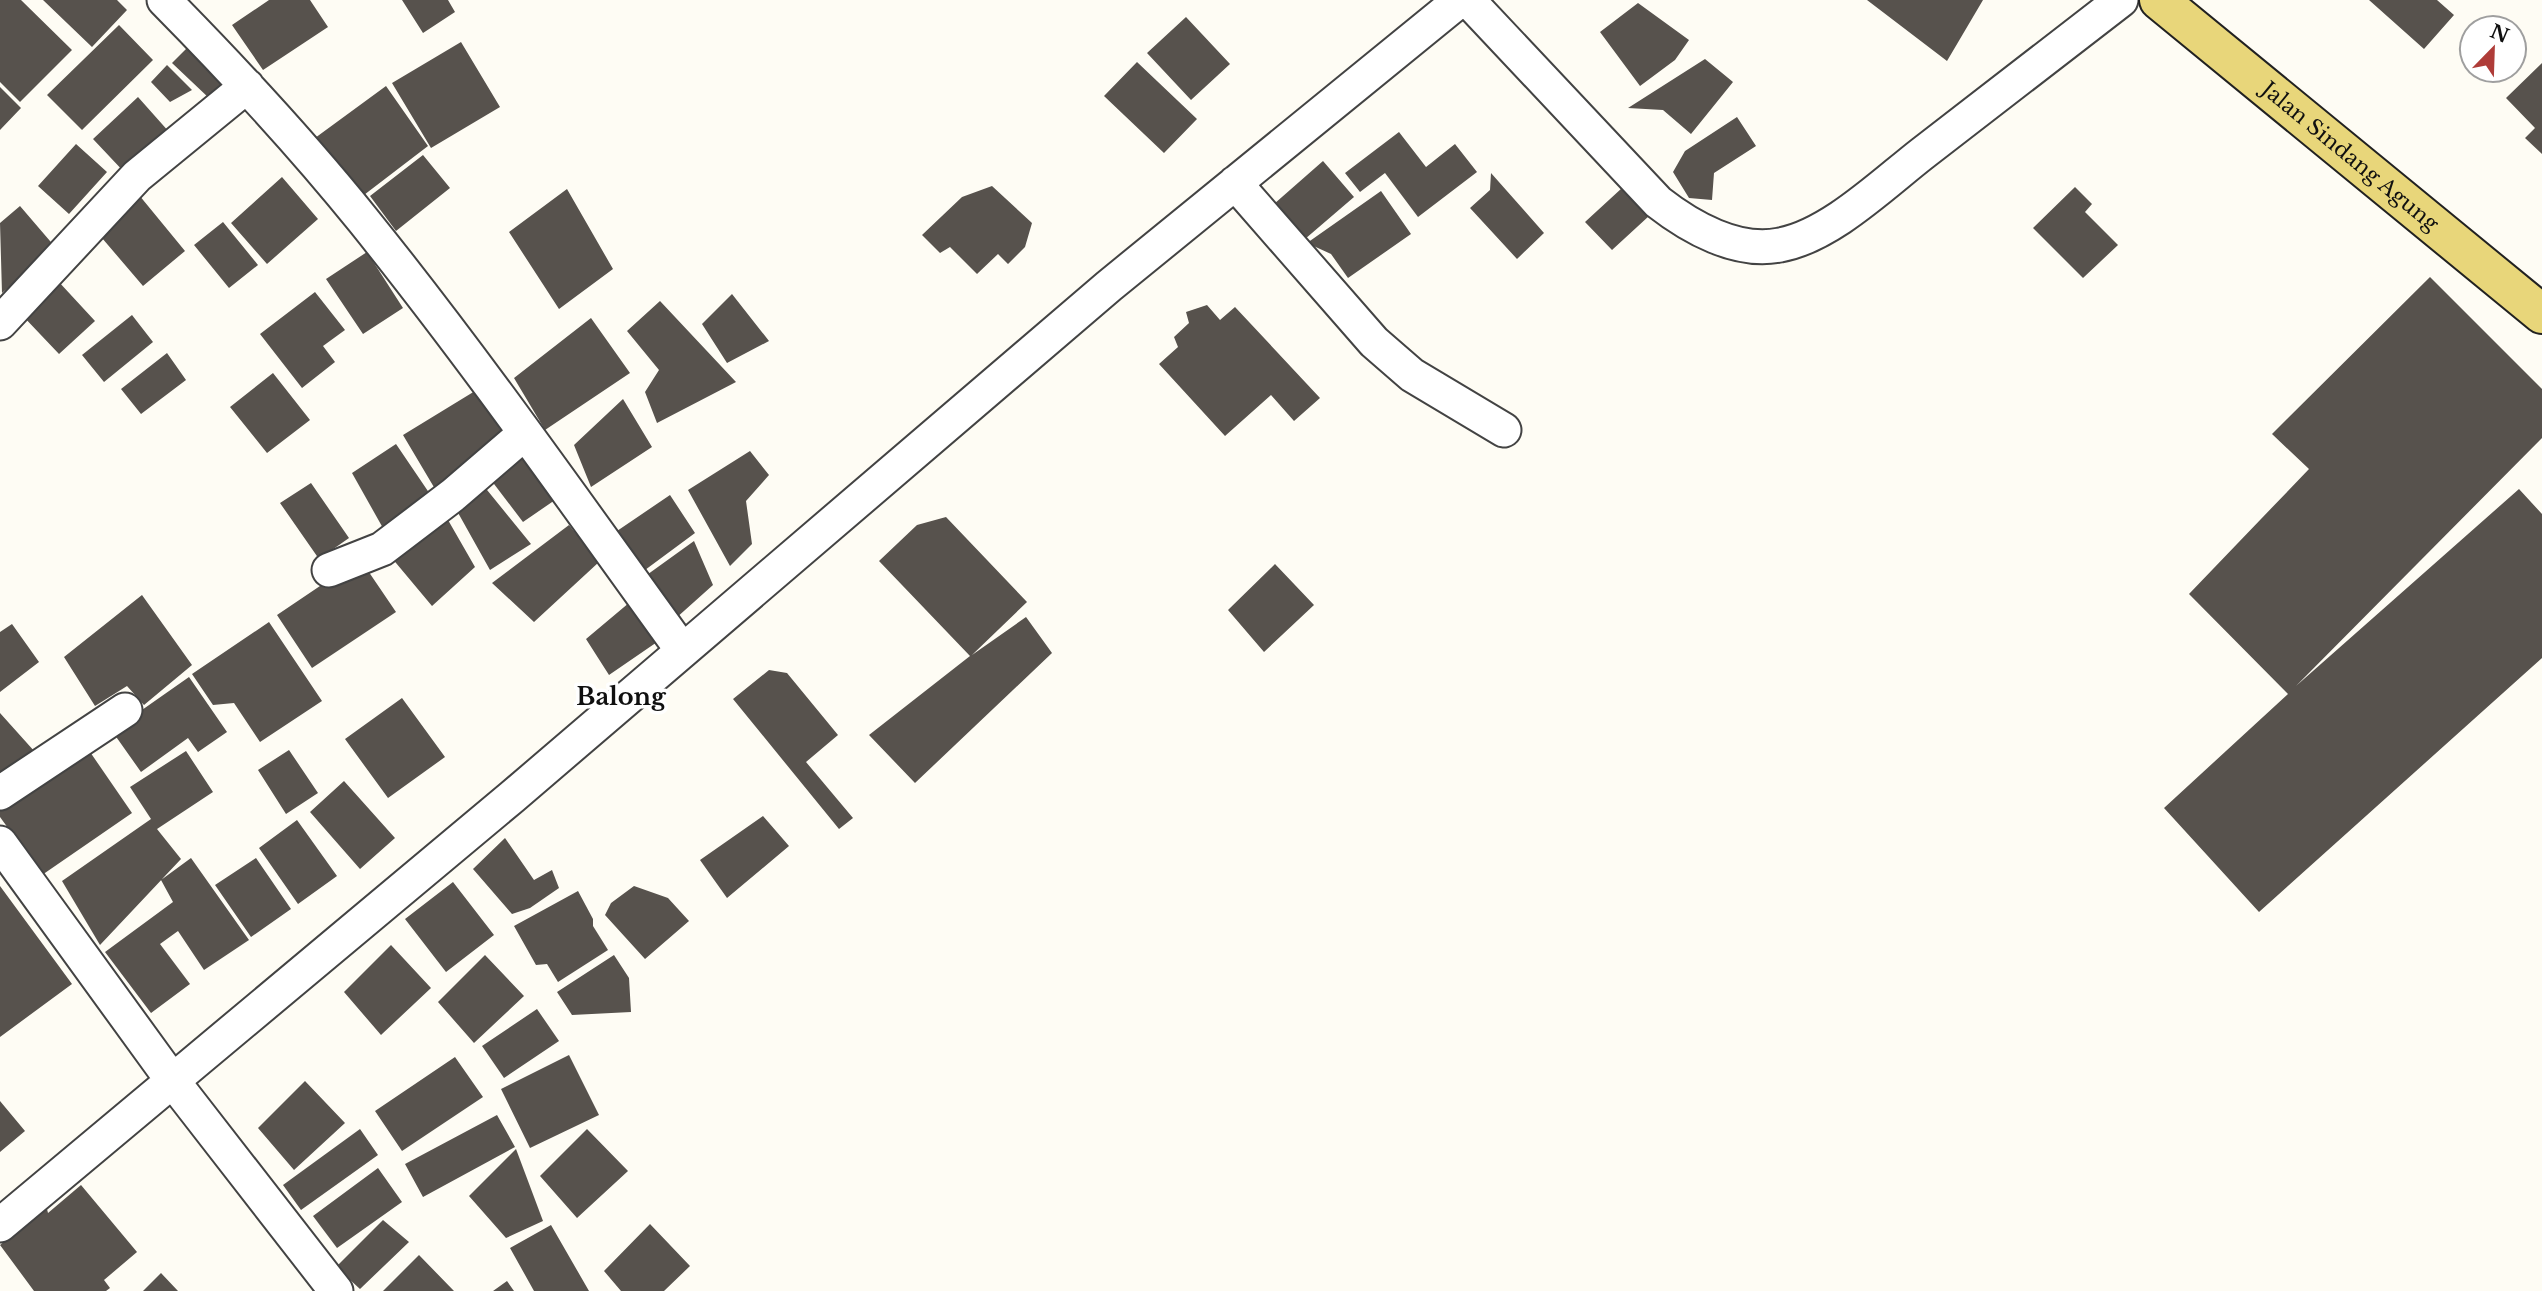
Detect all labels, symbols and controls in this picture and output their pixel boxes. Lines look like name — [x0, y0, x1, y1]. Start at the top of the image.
north arrow — [2458, 14, 2528, 84]
text: N — [2487, 20, 2512, 48]
street label: Jalan Sindang Agung — [2254, 75, 2444, 237]
district label: Balong — [576, 682, 667, 711]

